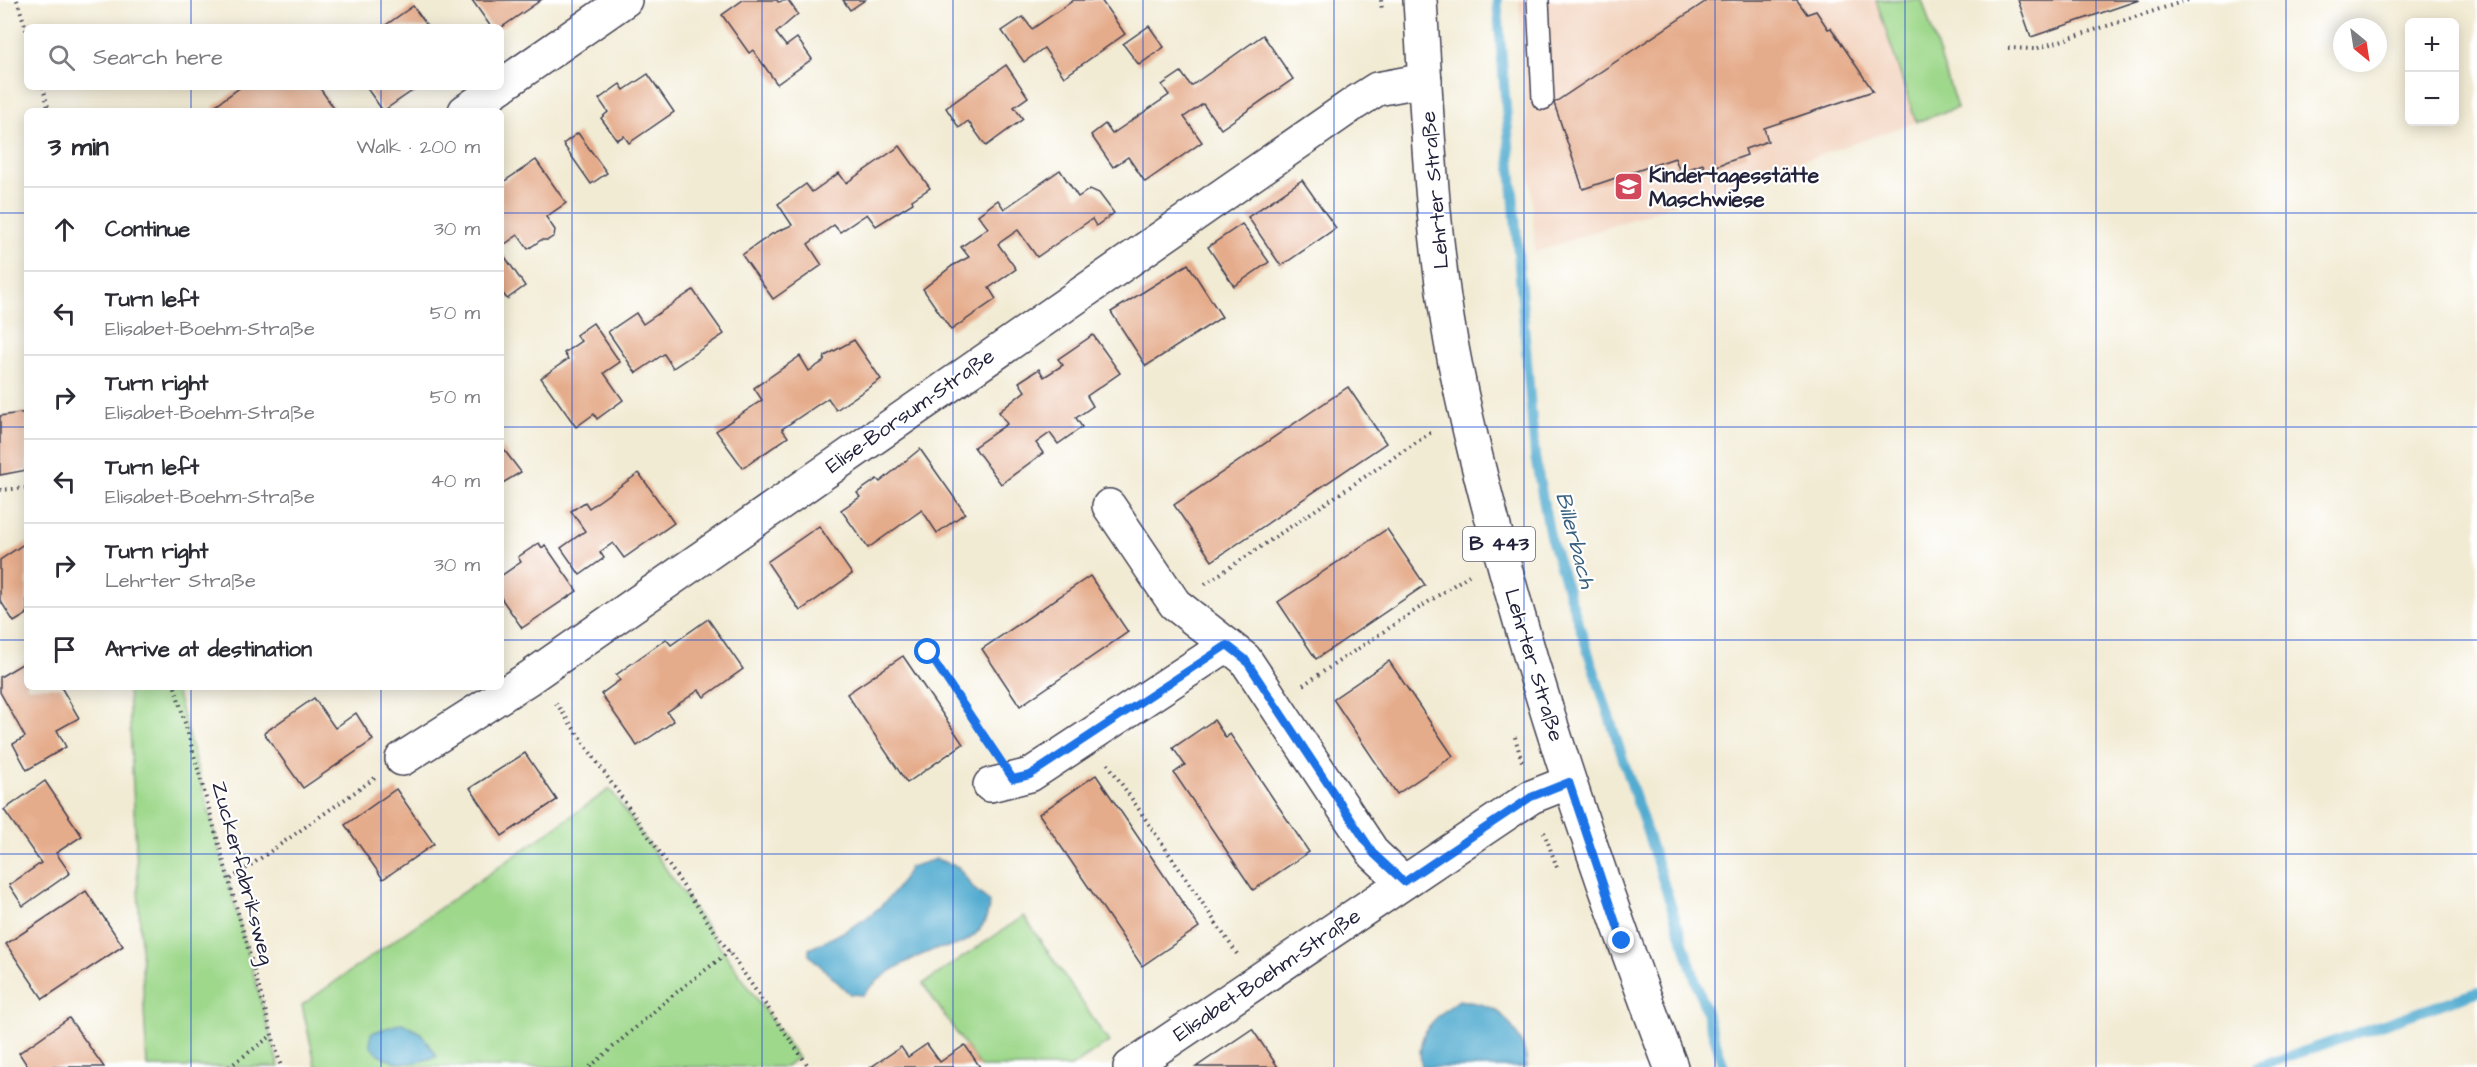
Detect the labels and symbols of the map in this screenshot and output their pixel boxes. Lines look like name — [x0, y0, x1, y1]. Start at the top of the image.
north arrow — [2333, 18, 2387, 72]
street label: Lehrter Straße — [1414, 110, 1456, 270]
place label: Kindertagesstätte Maschwiese — [1649, 161, 1820, 214]
school or university icon: Kindertagesstätte Maschwiese — [1612, 171, 1644, 203]
street label: Elise-Borsum-Straße — [820, 342, 1000, 480]
water label: Billerbach — [1547, 489, 1603, 593]
road number: B 443 — [1463, 527, 1535, 561]
street label: Lehrter Straße — [1497, 585, 1571, 745]
route start — [914, 638, 940, 664]
street label: Zuckerfabriksweg — [203, 778, 281, 969]
street label: Elisabet-Boehm-Straße — [1168, 901, 1366, 1049]
route end — [1608, 927, 1634, 953]

